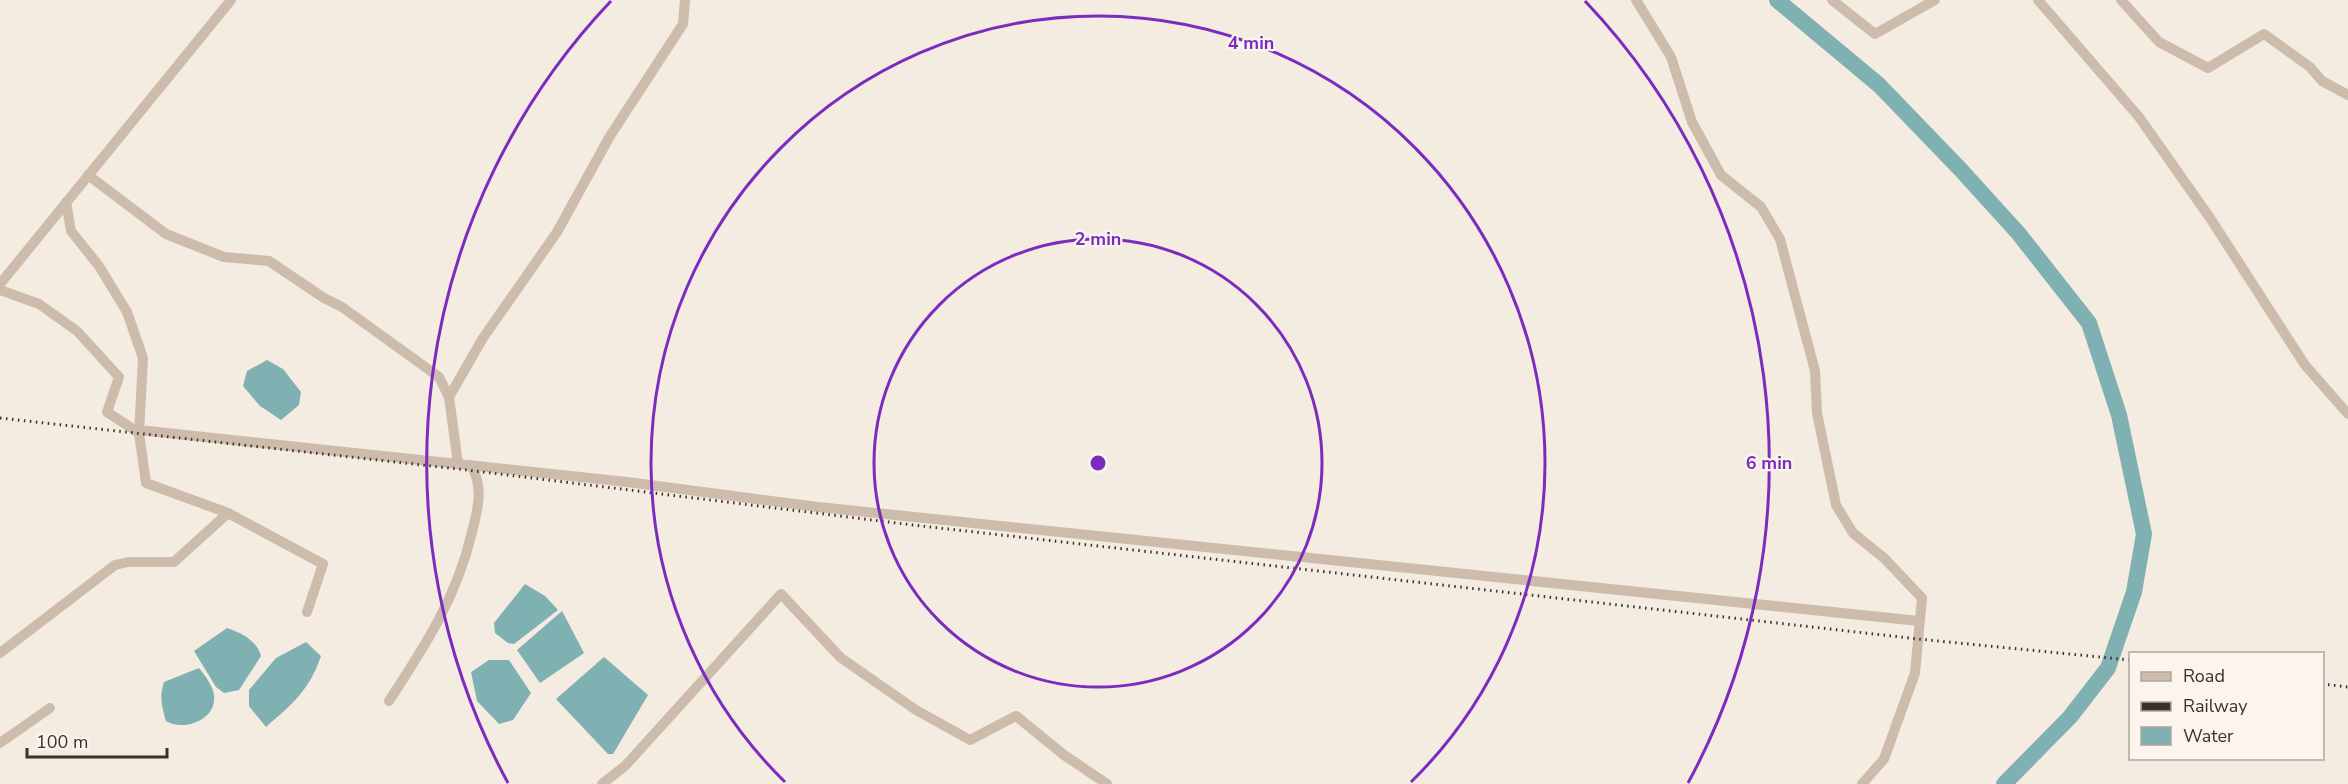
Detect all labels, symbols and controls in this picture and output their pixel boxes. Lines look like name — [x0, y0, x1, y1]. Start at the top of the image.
text: 4 min — [1228, 31, 1274, 55]
text: 2 min — [1075, 227, 1121, 251]
text: 6 min — [1746, 451, 1792, 475]
centre of rings — [1088, 453, 1108, 473]
legend — [2129, 652, 2324, 760]
text: Road — [2183, 664, 2225, 688]
text: Railway — [2183, 694, 2248, 718]
scale bar — [27, 721, 166, 759]
text: Water — [2183, 724, 2234, 748]
text: 100 m — [36, 730, 88, 754]

